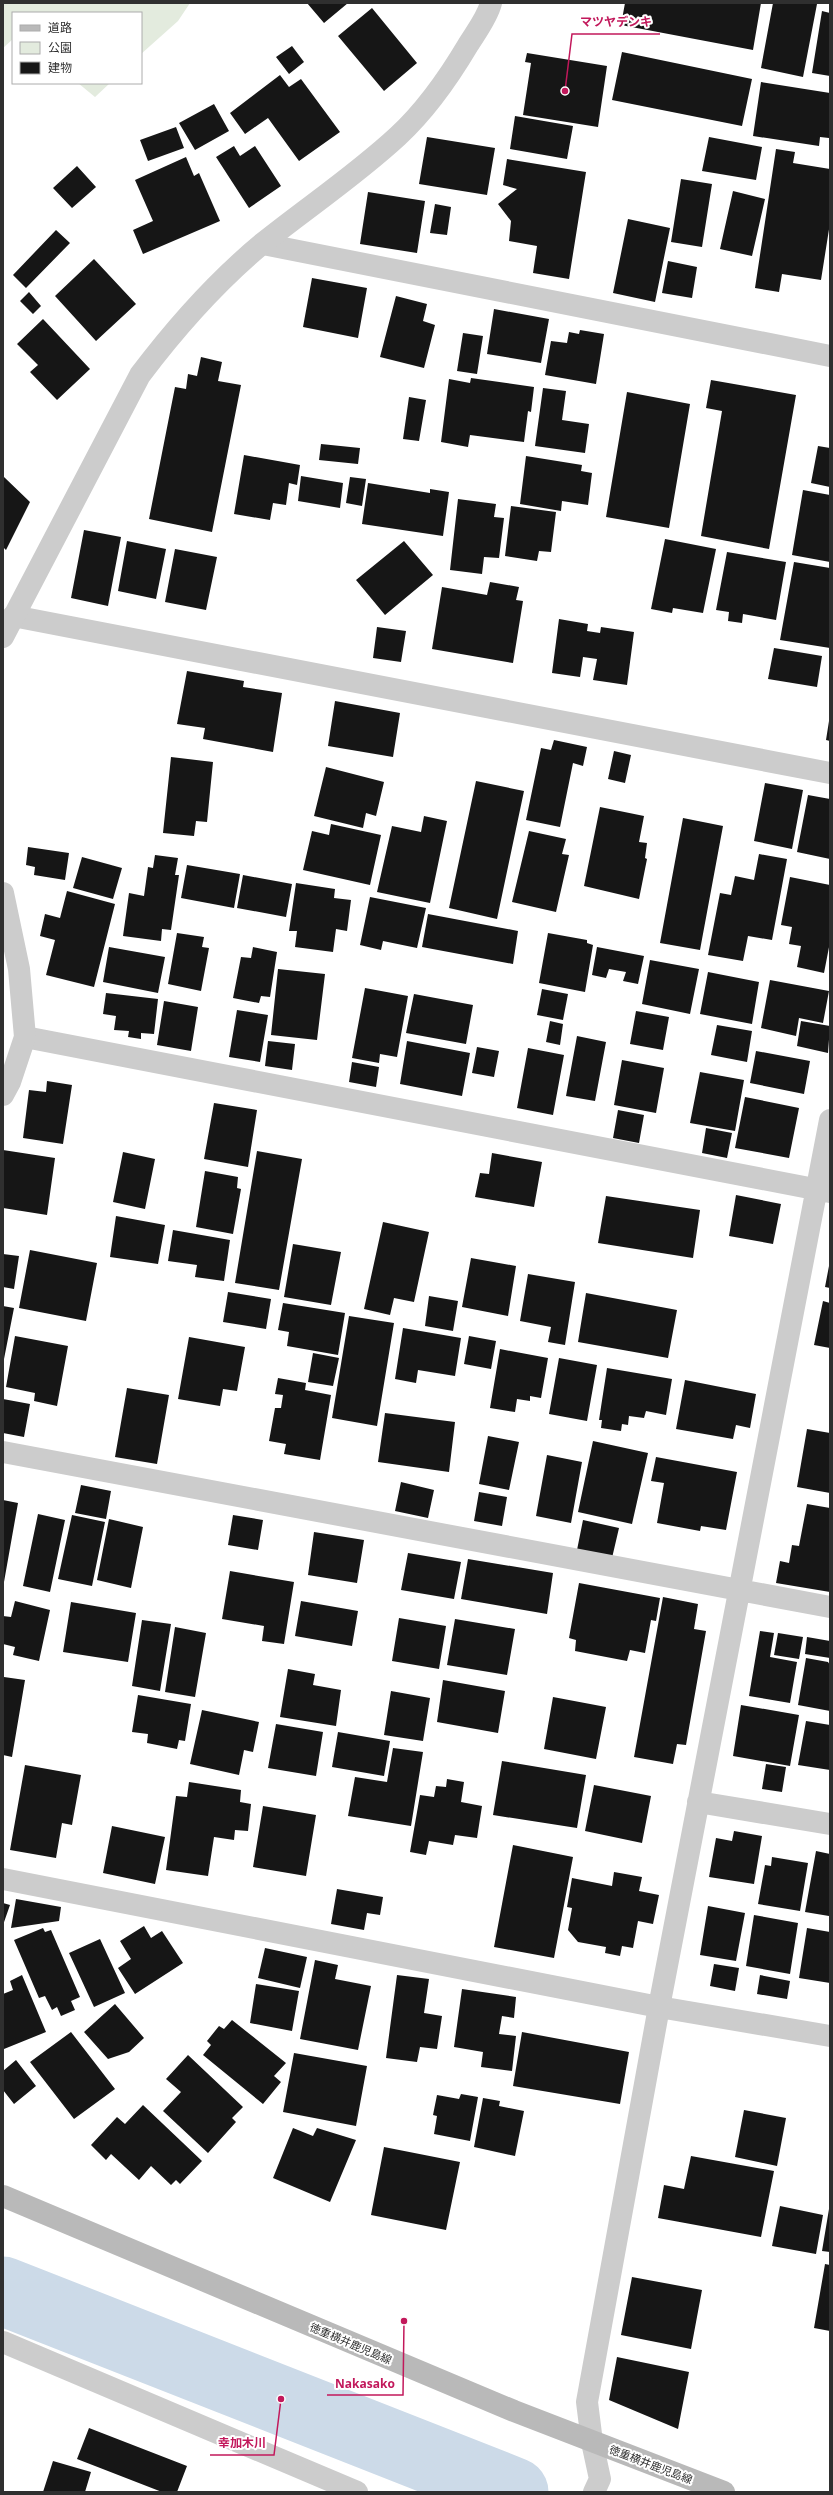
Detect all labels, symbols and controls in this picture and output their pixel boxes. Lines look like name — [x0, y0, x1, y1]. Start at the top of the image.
callout: マツヤデンキ — [572, 10, 660, 34]
legend — [12, 12, 142, 84]
text: マツヤデンキ — [580, 13, 652, 30]
text: 道路 — [48, 19, 72, 36]
text: 公園 — [48, 39, 72, 56]
text: 建物 — [48, 59, 72, 76]
street label: 徳重横井鹿児島線 — [308, 2319, 394, 2367]
callout: Nakasako — [327, 2371, 403, 2395]
text: Nakasako — [335, 2375, 395, 2392]
callout: 幸加木川 — [210, 2431, 274, 2455]
text: 幸加木川 — [218, 2434, 266, 2451]
street label: 徳重横井鹿児島線 — [607, 2441, 695, 2487]

